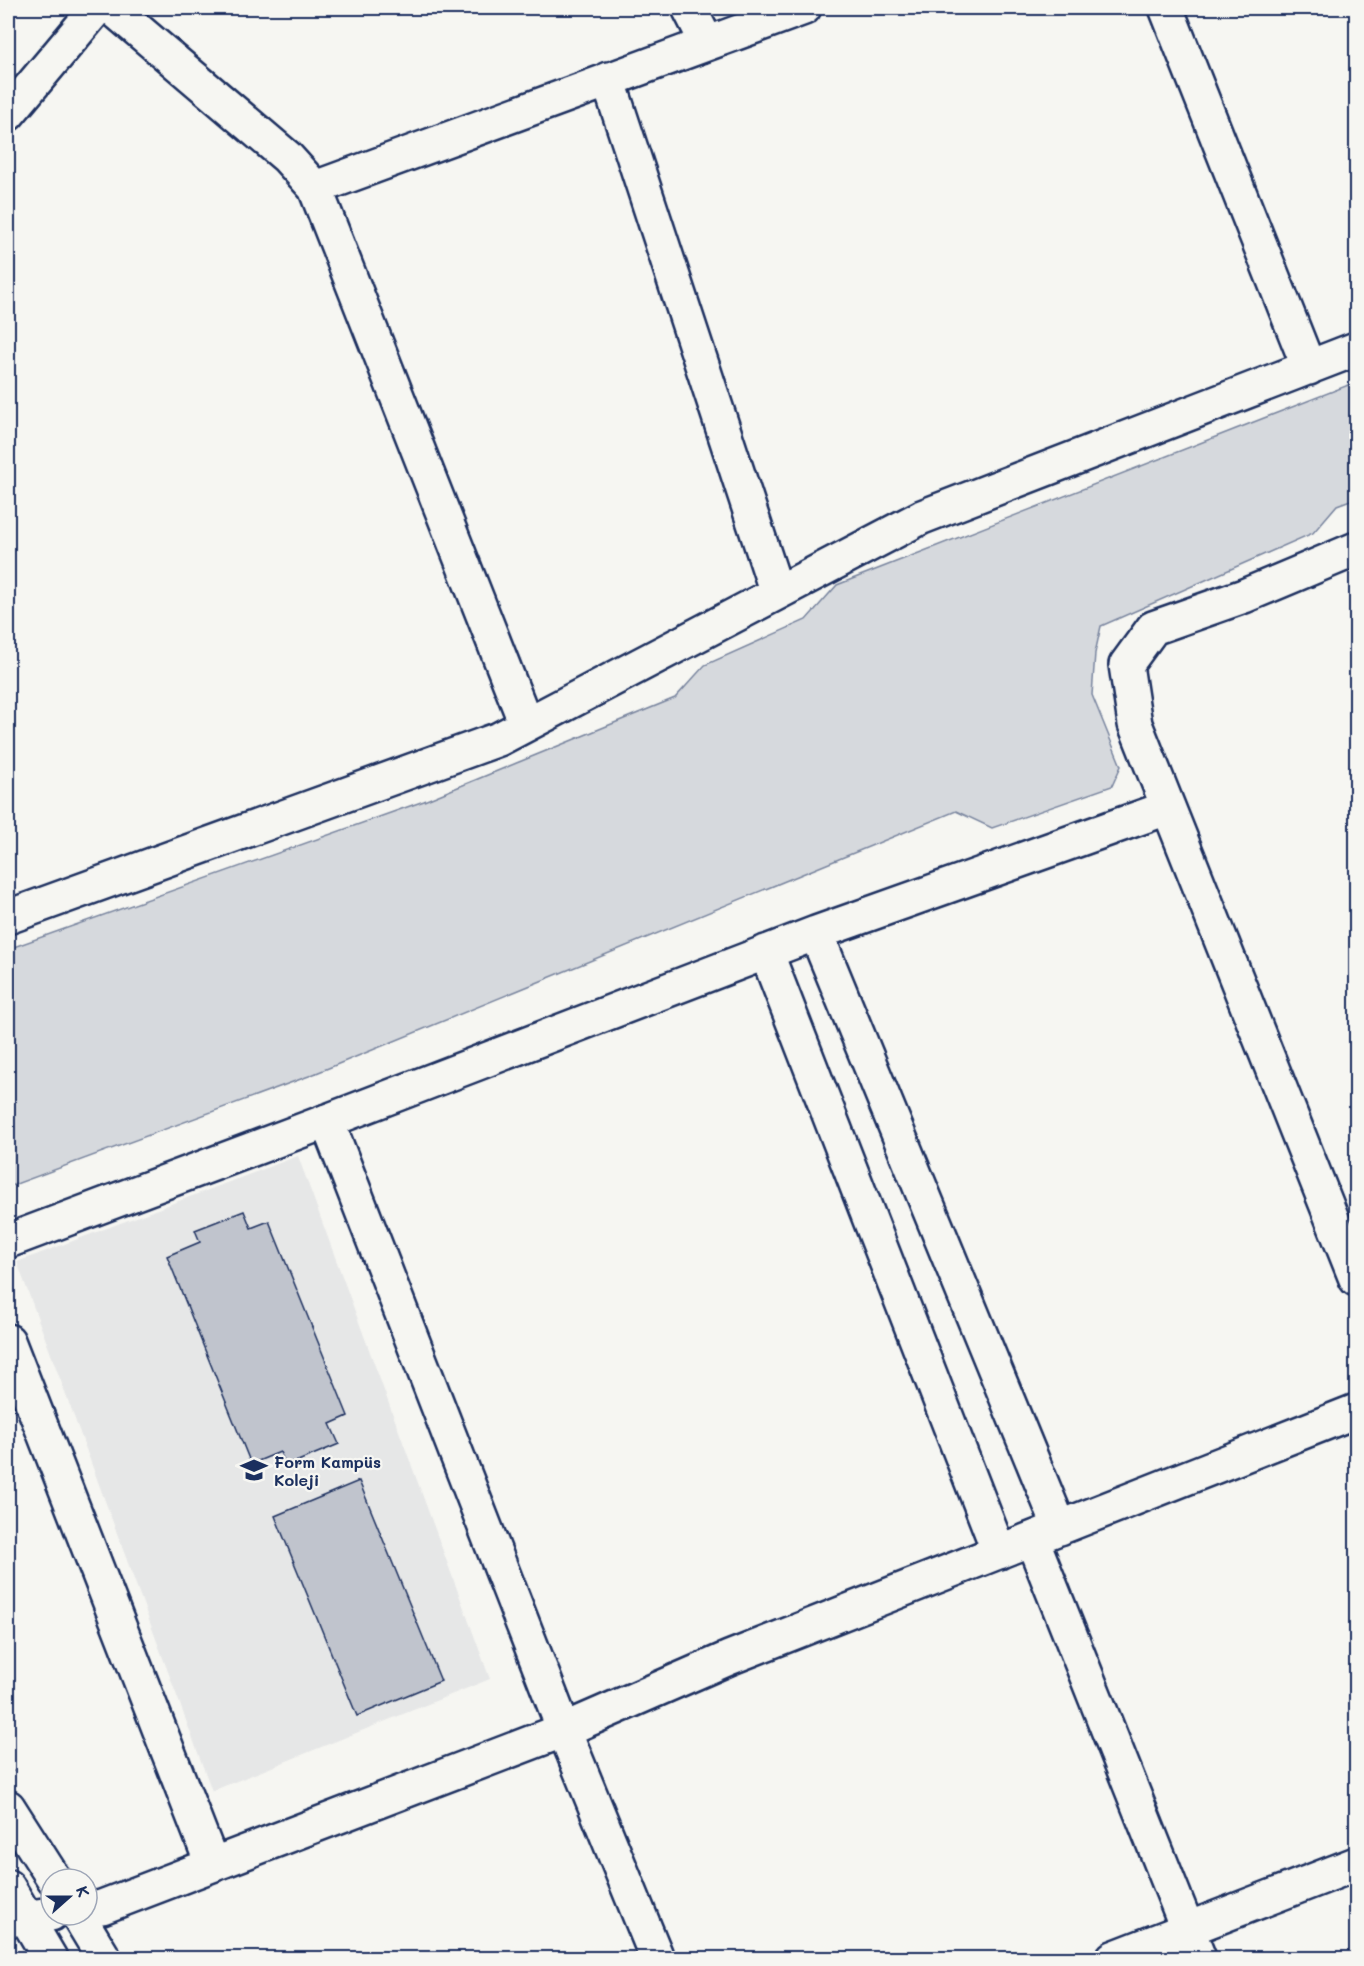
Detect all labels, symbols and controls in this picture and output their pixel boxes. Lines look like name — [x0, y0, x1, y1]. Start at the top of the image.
place label: Form Kampüs Koleji — [274, 1451, 381, 1490]
school or university icon: Form Kampüs Koleji — [239, 1455, 269, 1485]
north arrow — [39, 1867, 99, 1927]
text: K — [72, 1883, 95, 1900]

